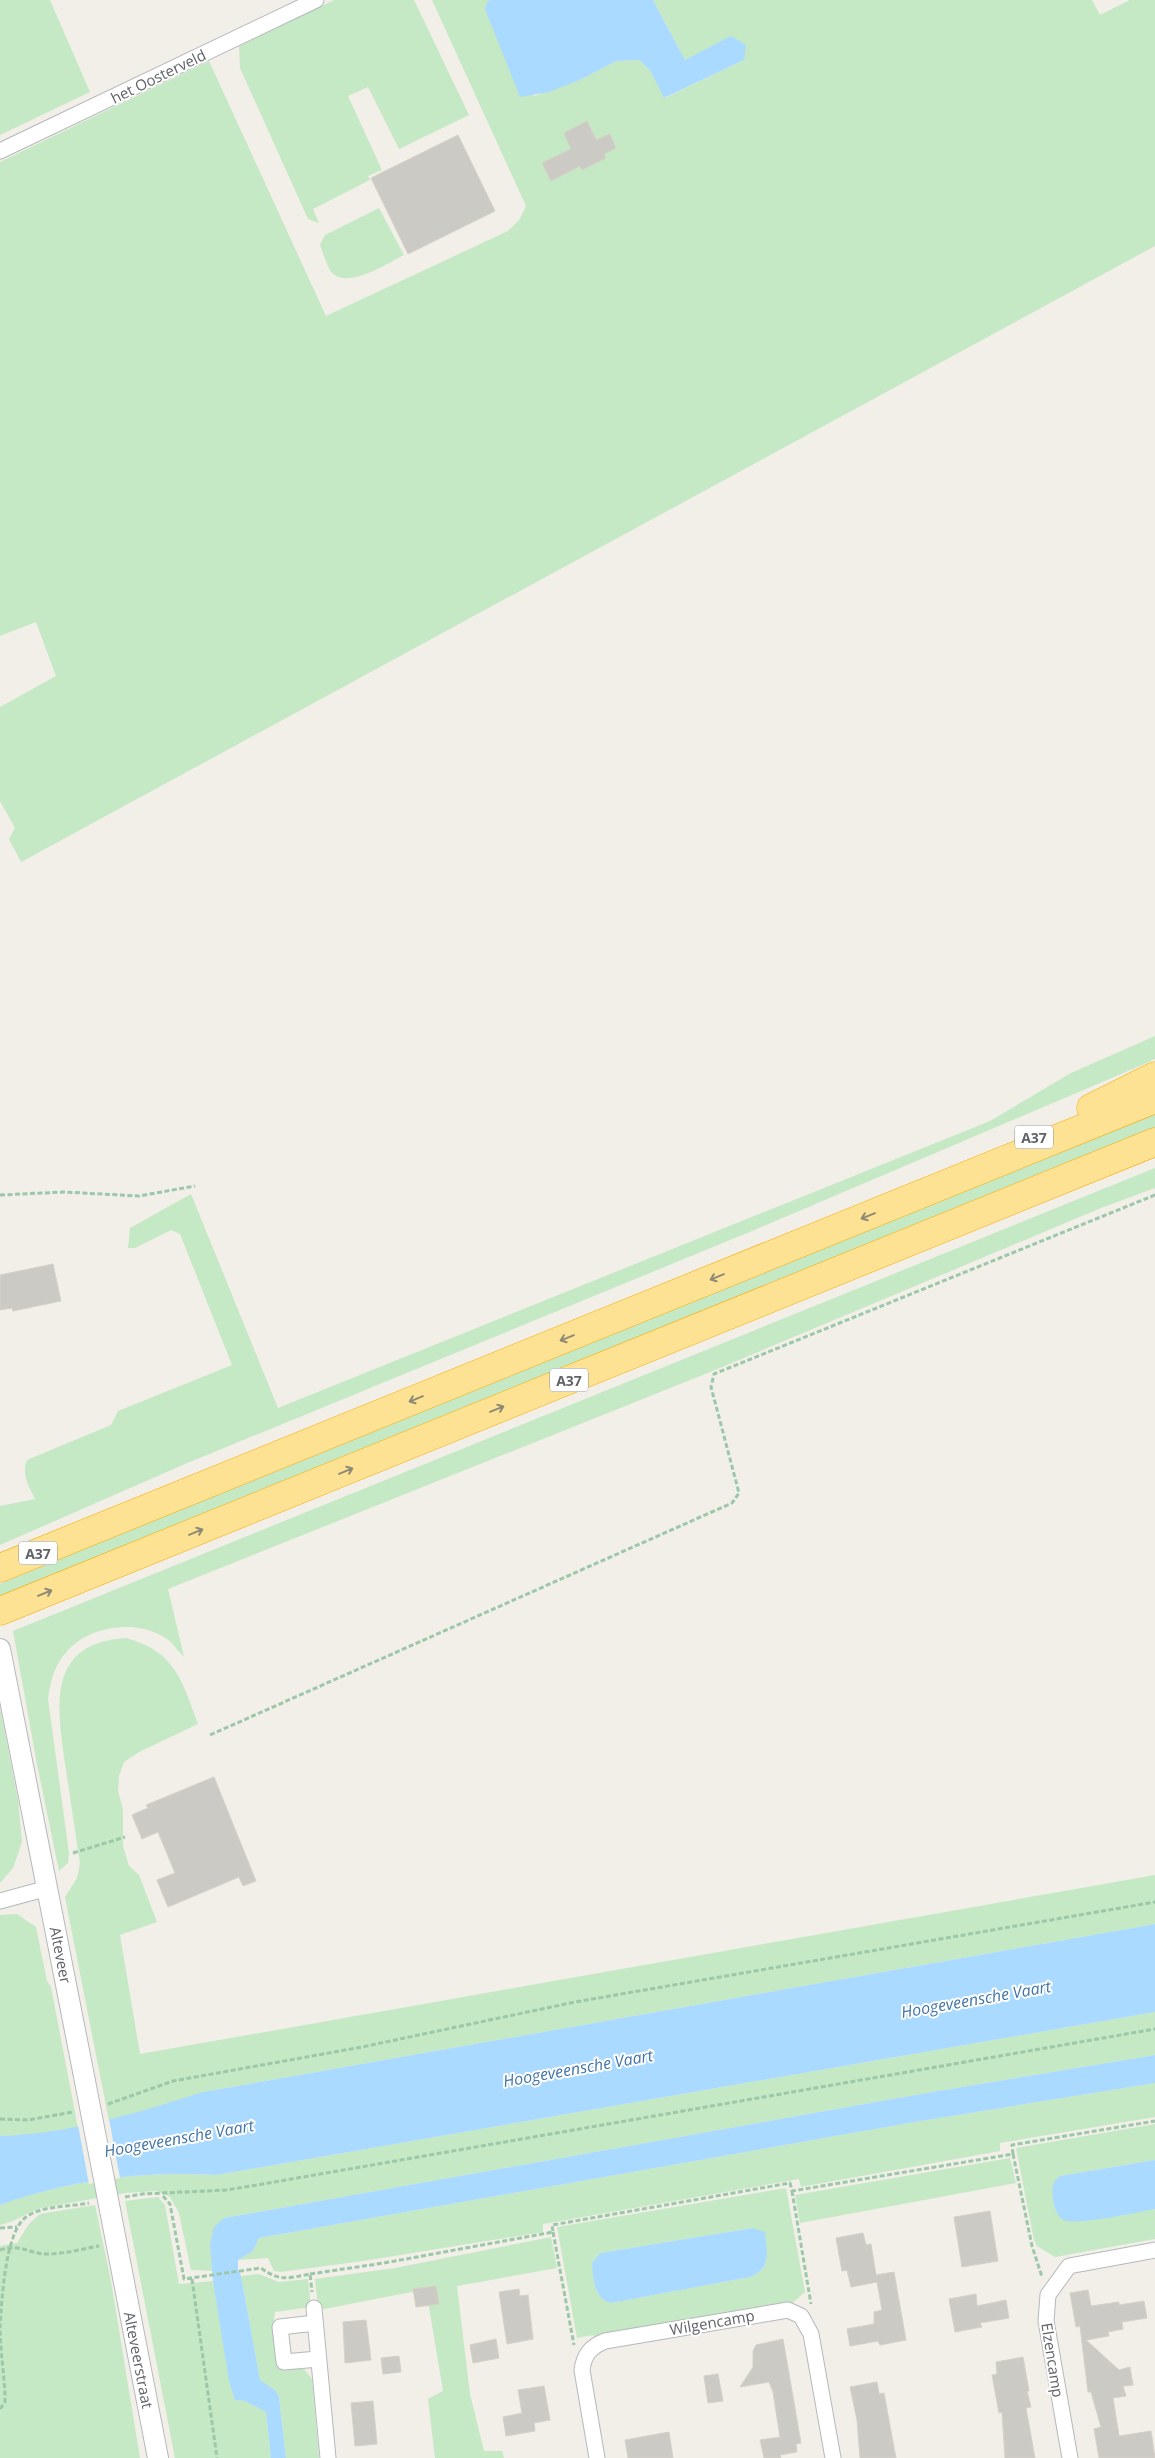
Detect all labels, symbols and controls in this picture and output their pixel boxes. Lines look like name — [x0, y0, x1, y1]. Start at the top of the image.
street label: het Oosterveld — [107, 44, 209, 108]
road number: A37 — [1015, 1126, 1053, 1148]
one-way arrow — [861, 1212, 876, 1221]
one-way arrow — [710, 1272, 725, 1282]
one-way arrow — [560, 1334, 575, 1343]
road number: A37 — [550, 1368, 588, 1392]
one-way arrow — [409, 1395, 424, 1405]
one-way arrow — [489, 1404, 504, 1414]
one-way arrow — [338, 1465, 353, 1475]
one-way arrow — [188, 1527, 203, 1536]
road number: A37 — [19, 1542, 57, 1565]
one-way arrow — [37, 1588, 52, 1597]
street label: Alteveer — [46, 1925, 76, 1985]
water label: Hoogeveensche Vaart — [899, 1975, 1053, 2023]
water label: Hoogeveensche Vaart — [501, 2044, 655, 2092]
water label: Hoogeveensche Vaart — [102, 2114, 256, 2162]
street label: Wilgencamp — [668, 2305, 756, 2339]
street label: Alteveerstraat — [120, 2310, 158, 2410]
street label: Elzencamp — [1037, 2321, 1069, 2399]

